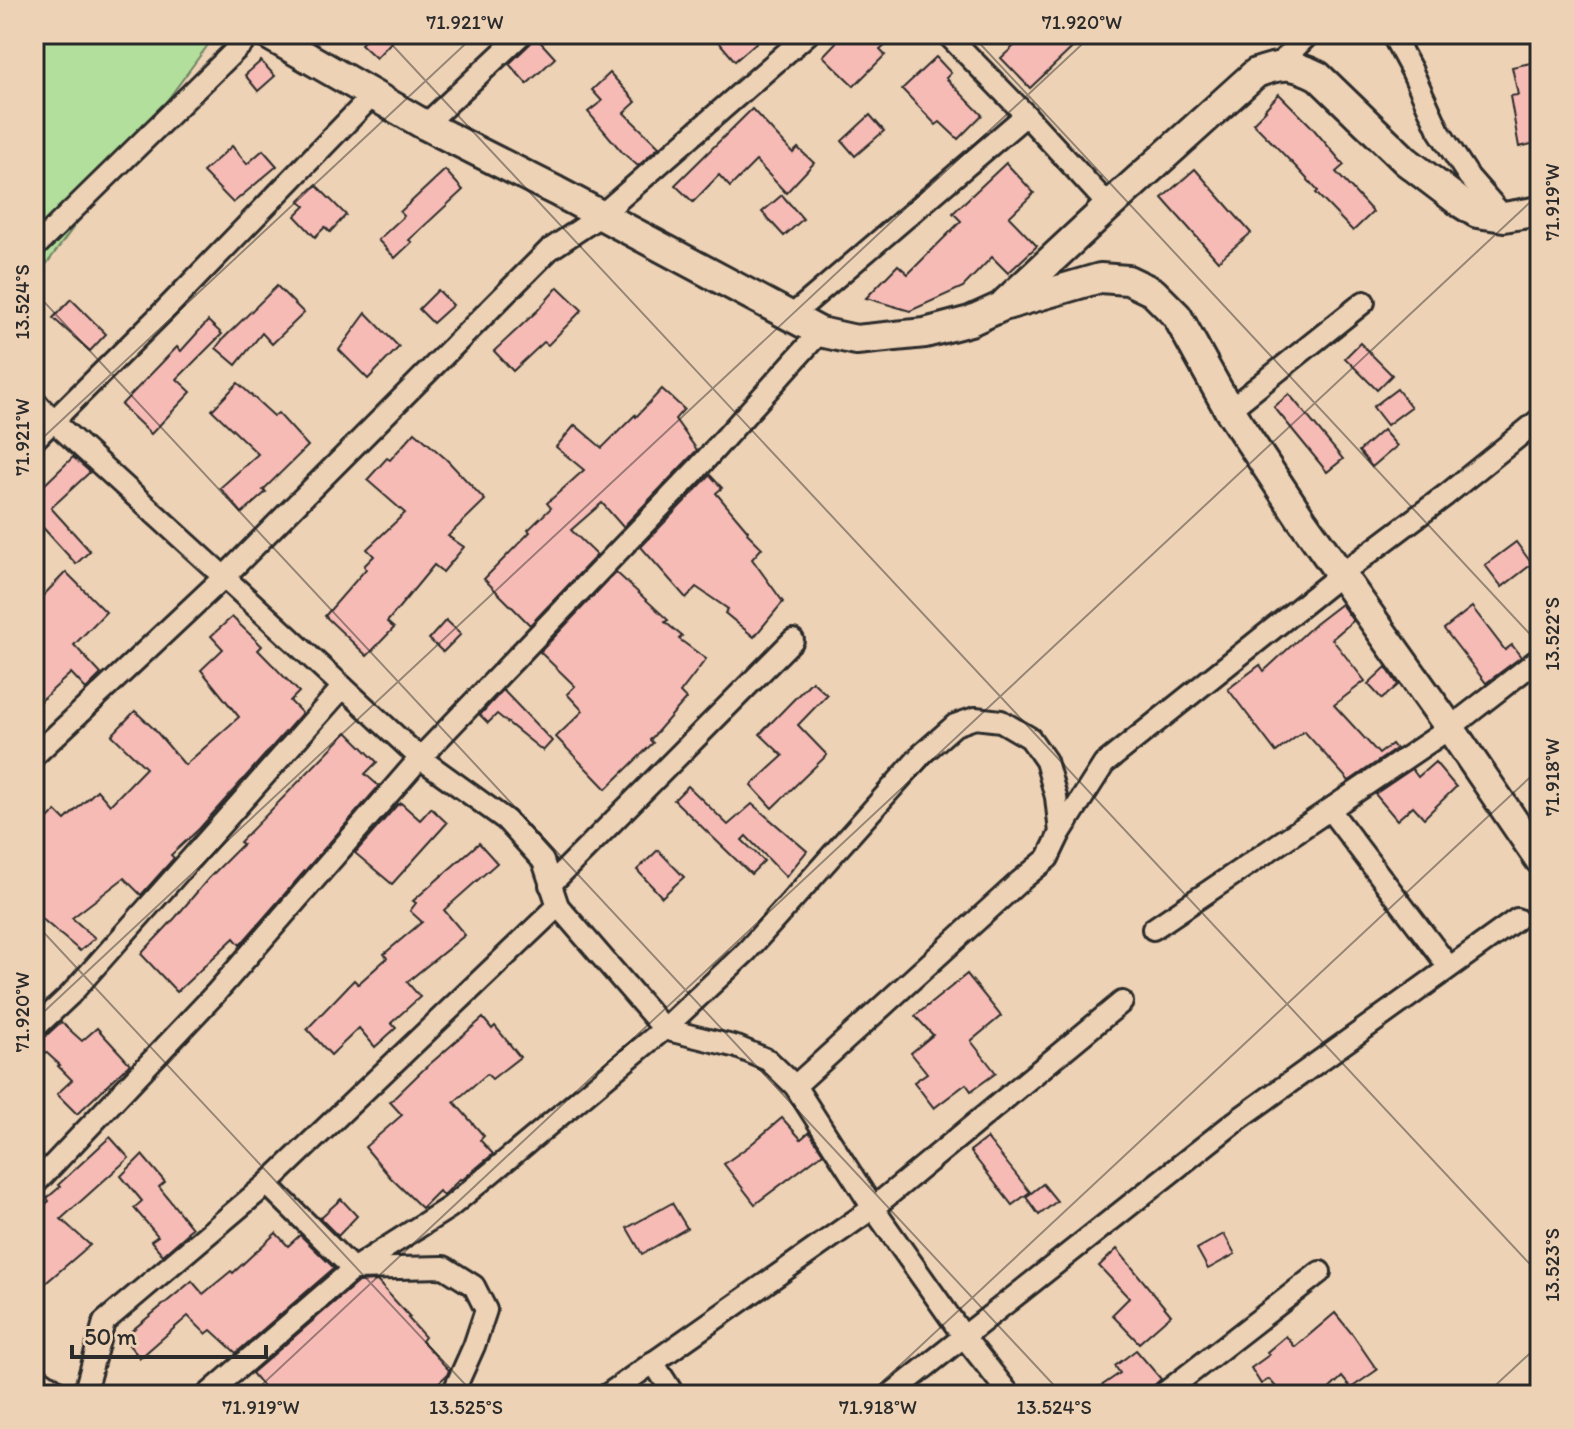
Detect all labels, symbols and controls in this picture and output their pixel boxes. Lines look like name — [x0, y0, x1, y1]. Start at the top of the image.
text: 71.921°W — [426, 10, 504, 34]
text: 71.920°W — [1042, 10, 1122, 34]
text: 71.919°W — [1540, 163, 1564, 241]
text: 13.524°S — [10, 264, 34, 340]
text: 71.921°W — [10, 398, 34, 476]
text: 13.522°S — [1540, 597, 1564, 671]
text: 71.918°W — [1540, 738, 1564, 816]
text: 71.920°W — [10, 972, 34, 1052]
text: 13.523°S — [1540, 1228, 1564, 1302]
scale bar — [72, 1309, 266, 1359]
text: 50 m — [84, 1322, 137, 1351]
text: 71.919°W — [222, 1395, 300, 1419]
text: 13.525°S — [429, 1395, 503, 1419]
text: 71.918°W — [839, 1395, 917, 1419]
text: 13.524°S — [1016, 1395, 1092, 1419]

